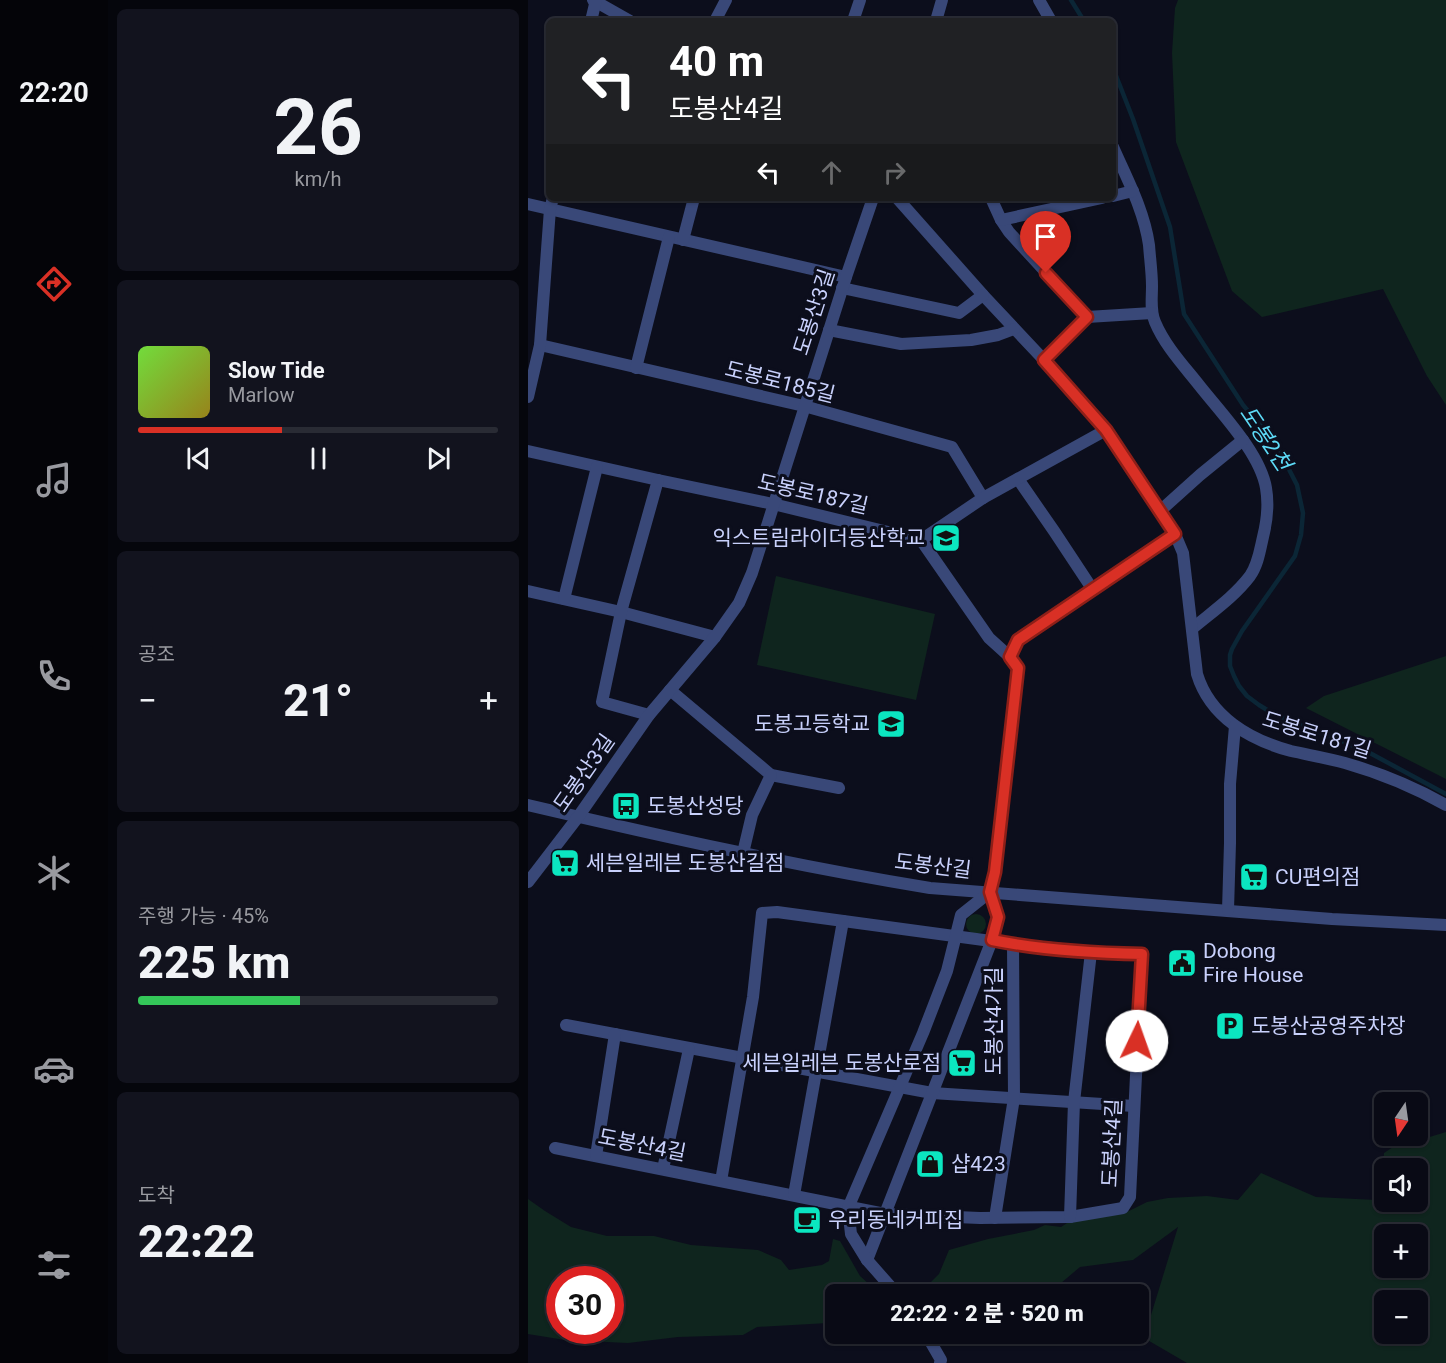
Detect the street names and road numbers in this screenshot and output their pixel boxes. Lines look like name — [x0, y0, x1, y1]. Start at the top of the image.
street label: 도봉산3길 — [789, 266, 839, 358]
street label: 도봉로185길 — [722, 357, 838, 407]
street label: 도봉로187길 — [755, 470, 871, 518]
street label: 도봉로181길 — [1260, 707, 1374, 763]
street label: 도봉산3길 — [549, 730, 619, 816]
street label: 도봉산길 — [893, 849, 973, 883]
street label: 도봉산4가길 — [982, 967, 1006, 1075]
street label: 도봉산4길 — [1098, 1098, 1126, 1188]
street label: 도봉산4길 — [596, 1125, 688, 1165]

